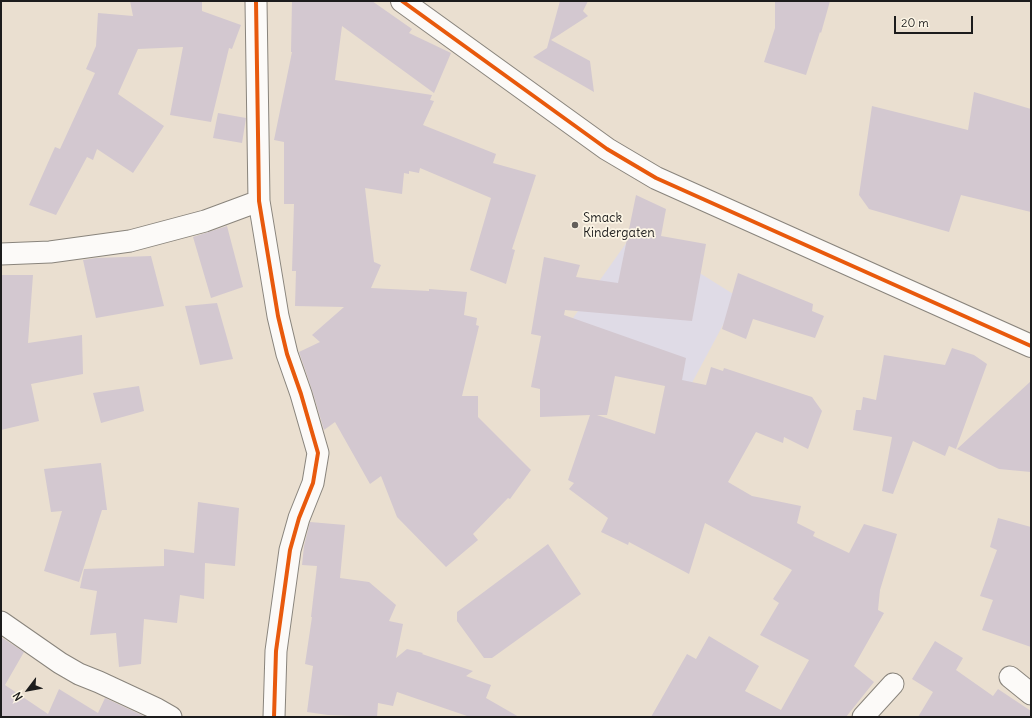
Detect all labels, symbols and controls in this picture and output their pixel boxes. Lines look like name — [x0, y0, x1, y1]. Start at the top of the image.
scale bar — [896, 8, 975, 34]
text: 20 m — [901, 15, 929, 30]
place label: Smack Kindergaten — [583, 210, 655, 241]
marker: Smack Kindergaten — [570, 220, 580, 230]
north arrow — [8, 670, 48, 710]
text: N — [10, 689, 26, 703]

